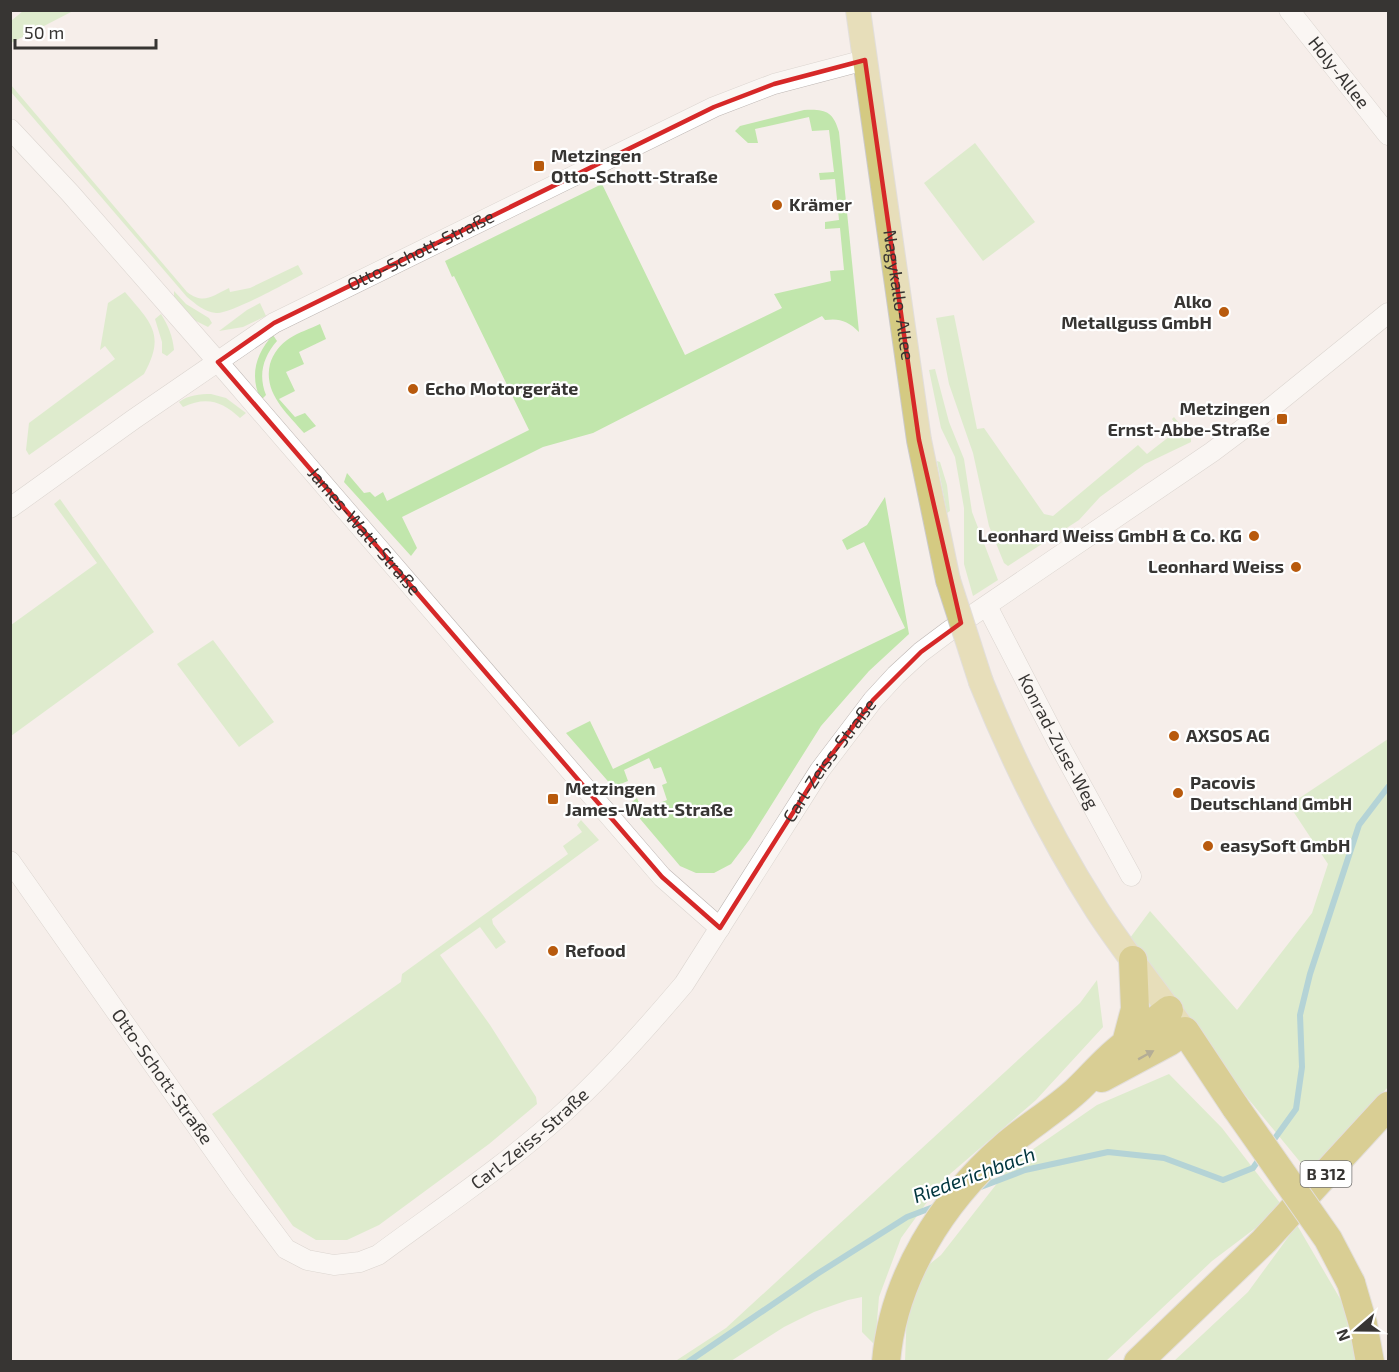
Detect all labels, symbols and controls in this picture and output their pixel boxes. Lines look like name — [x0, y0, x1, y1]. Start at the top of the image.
scale bar — [15, 12, 156, 50]
text: 50 m — [24, 21, 64, 43]
street label: Holy-Allee — [1304, 32, 1375, 113]
place label: Metzingen Otto-Schott-Straße — [551, 144, 718, 187]
marker: Metzingen Otto-Schott-Straße — [532, 159, 546, 173]
place label: Krämer — [789, 193, 852, 215]
marker: Krämer — [770, 198, 784, 212]
street label: Otto-Schott-Straße — [343, 205, 497, 295]
street label: Nagykallo-Allee — [879, 228, 920, 362]
place label: Alko Metallguss GmbH — [1061, 290, 1212, 333]
marker: Alko Metallguss GmbH — [1217, 305, 1231, 319]
place label: Echo Motorgeräte — [425, 377, 578, 399]
marker: Echo Motorgeräte — [406, 382, 420, 396]
place label: Metzingen Ernst-Abbe-Straße — [1107, 397, 1270, 440]
marker: Metzingen Ernst-Abbe-Straße — [1275, 412, 1289, 426]
street label: James-Watt-Straße — [303, 462, 426, 599]
place label: Leonhard Weiss GmbH & Co. KG — [978, 524, 1242, 546]
marker: Leonhard Weiss GmbH & Co. KG — [1247, 529, 1261, 543]
place label: Leonhard Weiss — [1148, 555, 1284, 577]
marker: Leonhard Weiss — [1289, 560, 1303, 574]
street label: Konrad-Zuse-Weg — [1014, 670, 1104, 812]
street label: Carl-Zeiss-Straße — [778, 694, 880, 826]
place label: AXSOS AG — [1186, 724, 1270, 746]
marker: AXSOS AG — [1167, 729, 1181, 743]
place label: Pacovis Deutschland GmbH — [1190, 771, 1352, 814]
place label: Metzingen James-Watt-Straße — [565, 777, 733, 820]
marker: Pacovis Deutschland GmbH — [1171, 786, 1185, 800]
marker: Metzingen James-Watt-Straße — [546, 792, 560, 806]
place label: easySoft GmbH — [1220, 834, 1350, 856]
marker: easySoft GmbH — [1201, 839, 1215, 853]
place label: Refood — [565, 939, 626, 961]
marker: Refood — [546, 944, 560, 958]
street label: Otto-Schott-Straße — [108, 1004, 218, 1148]
one-way arrow — [1138, 1050, 1155, 1060]
street label: Carl-Zeiss-Straße — [466, 1083, 593, 1194]
water label: Riederichbach — [909, 1141, 1038, 1207]
road number: B 312 — [1300, 1161, 1352, 1187]
north arrow — [1327, 1300, 1387, 1360]
text: N — [1332, 1327, 1353, 1344]

